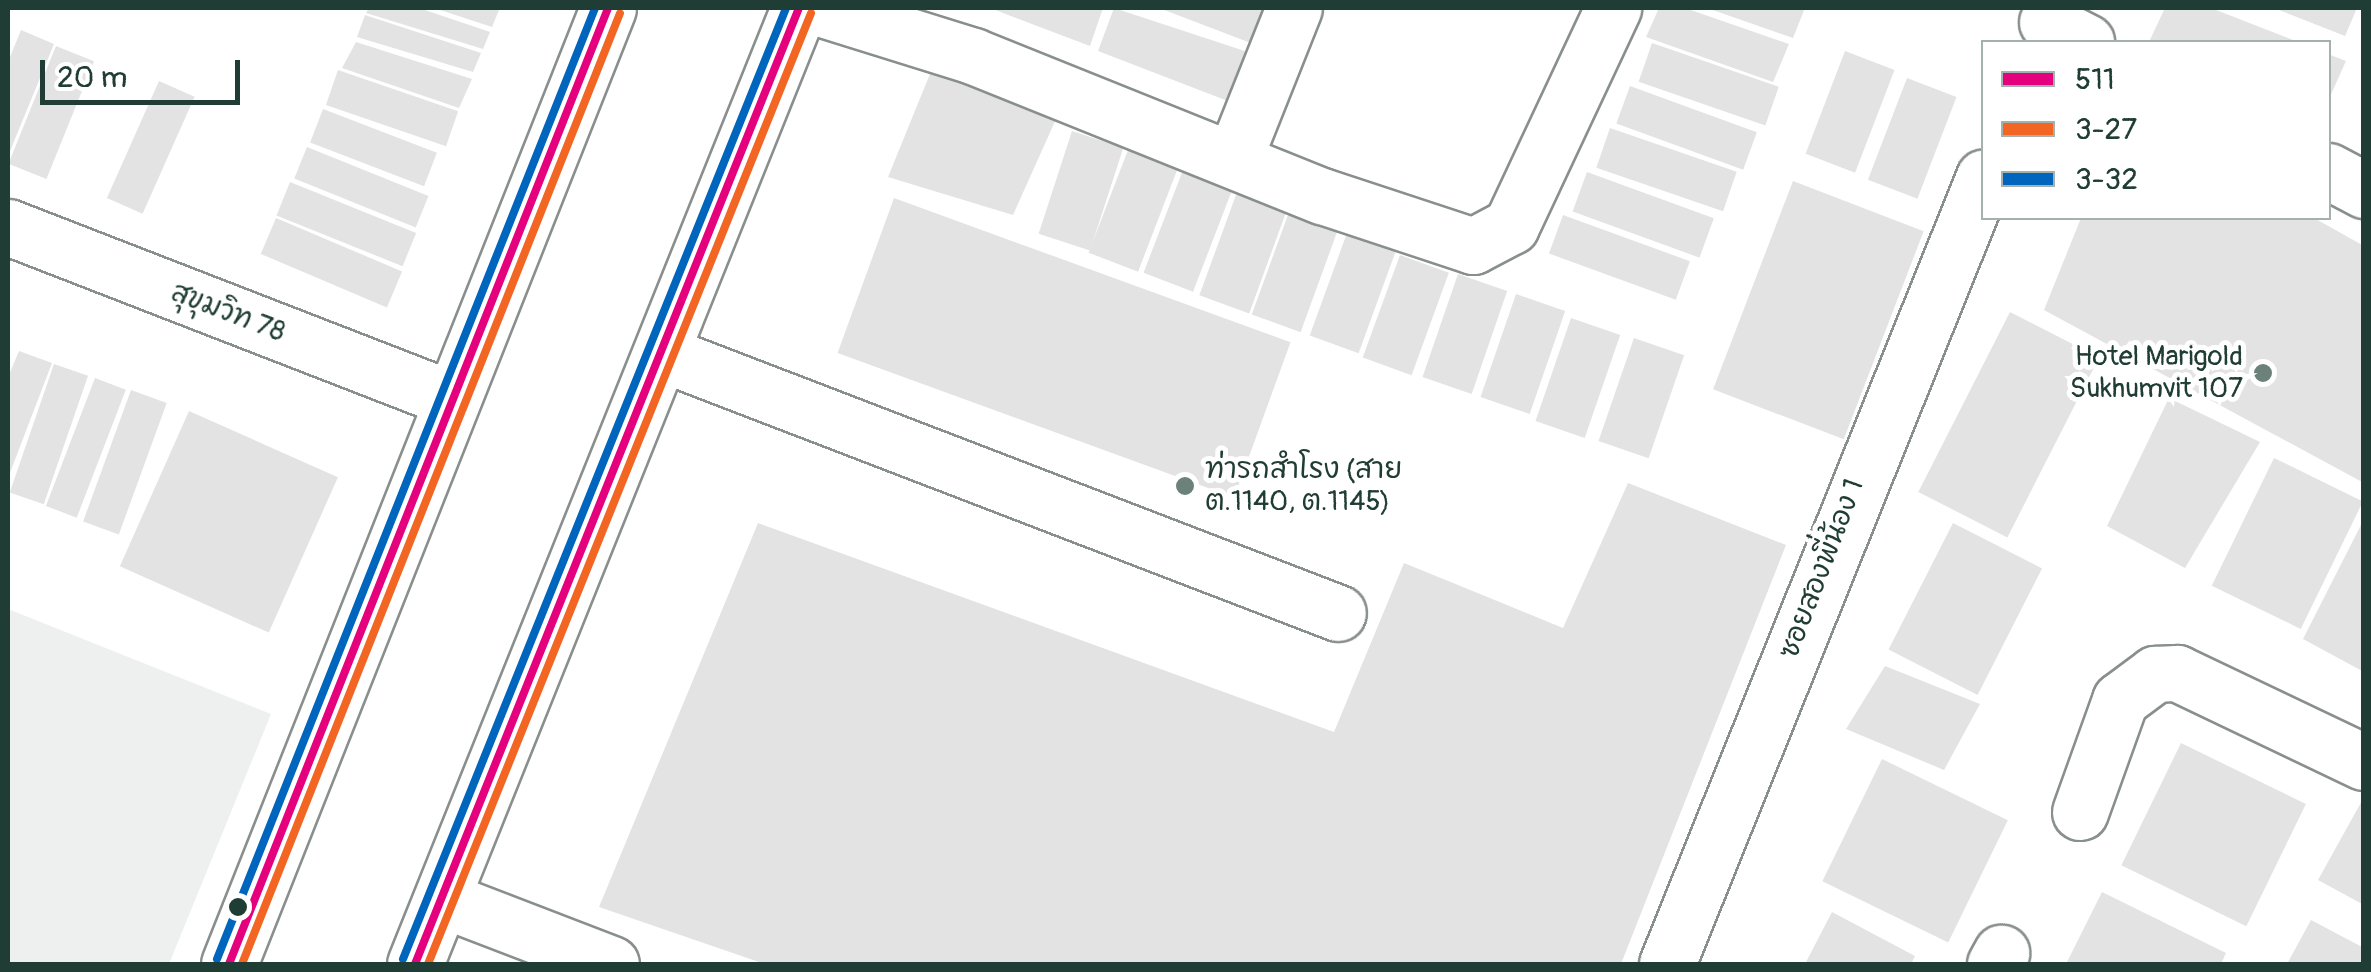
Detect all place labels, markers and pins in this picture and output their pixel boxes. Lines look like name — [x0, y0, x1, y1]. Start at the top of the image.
place label: Hotel Marigold Sukhumvit 107 — [2070, 340, 2243, 406]
marker: Hotel Marigold Sukhumvit 107 — [2252, 362, 2274, 384]
place label: ท่ารถสำโรง (สาย ต.1140, ต.1145) — [1205, 453, 1402, 519]
marker: ท่ารถสำโรง (สาย ต.1140, ต.1145) — [1174, 475, 1196, 497]
unlabelled marker — [228, 897, 248, 917]

